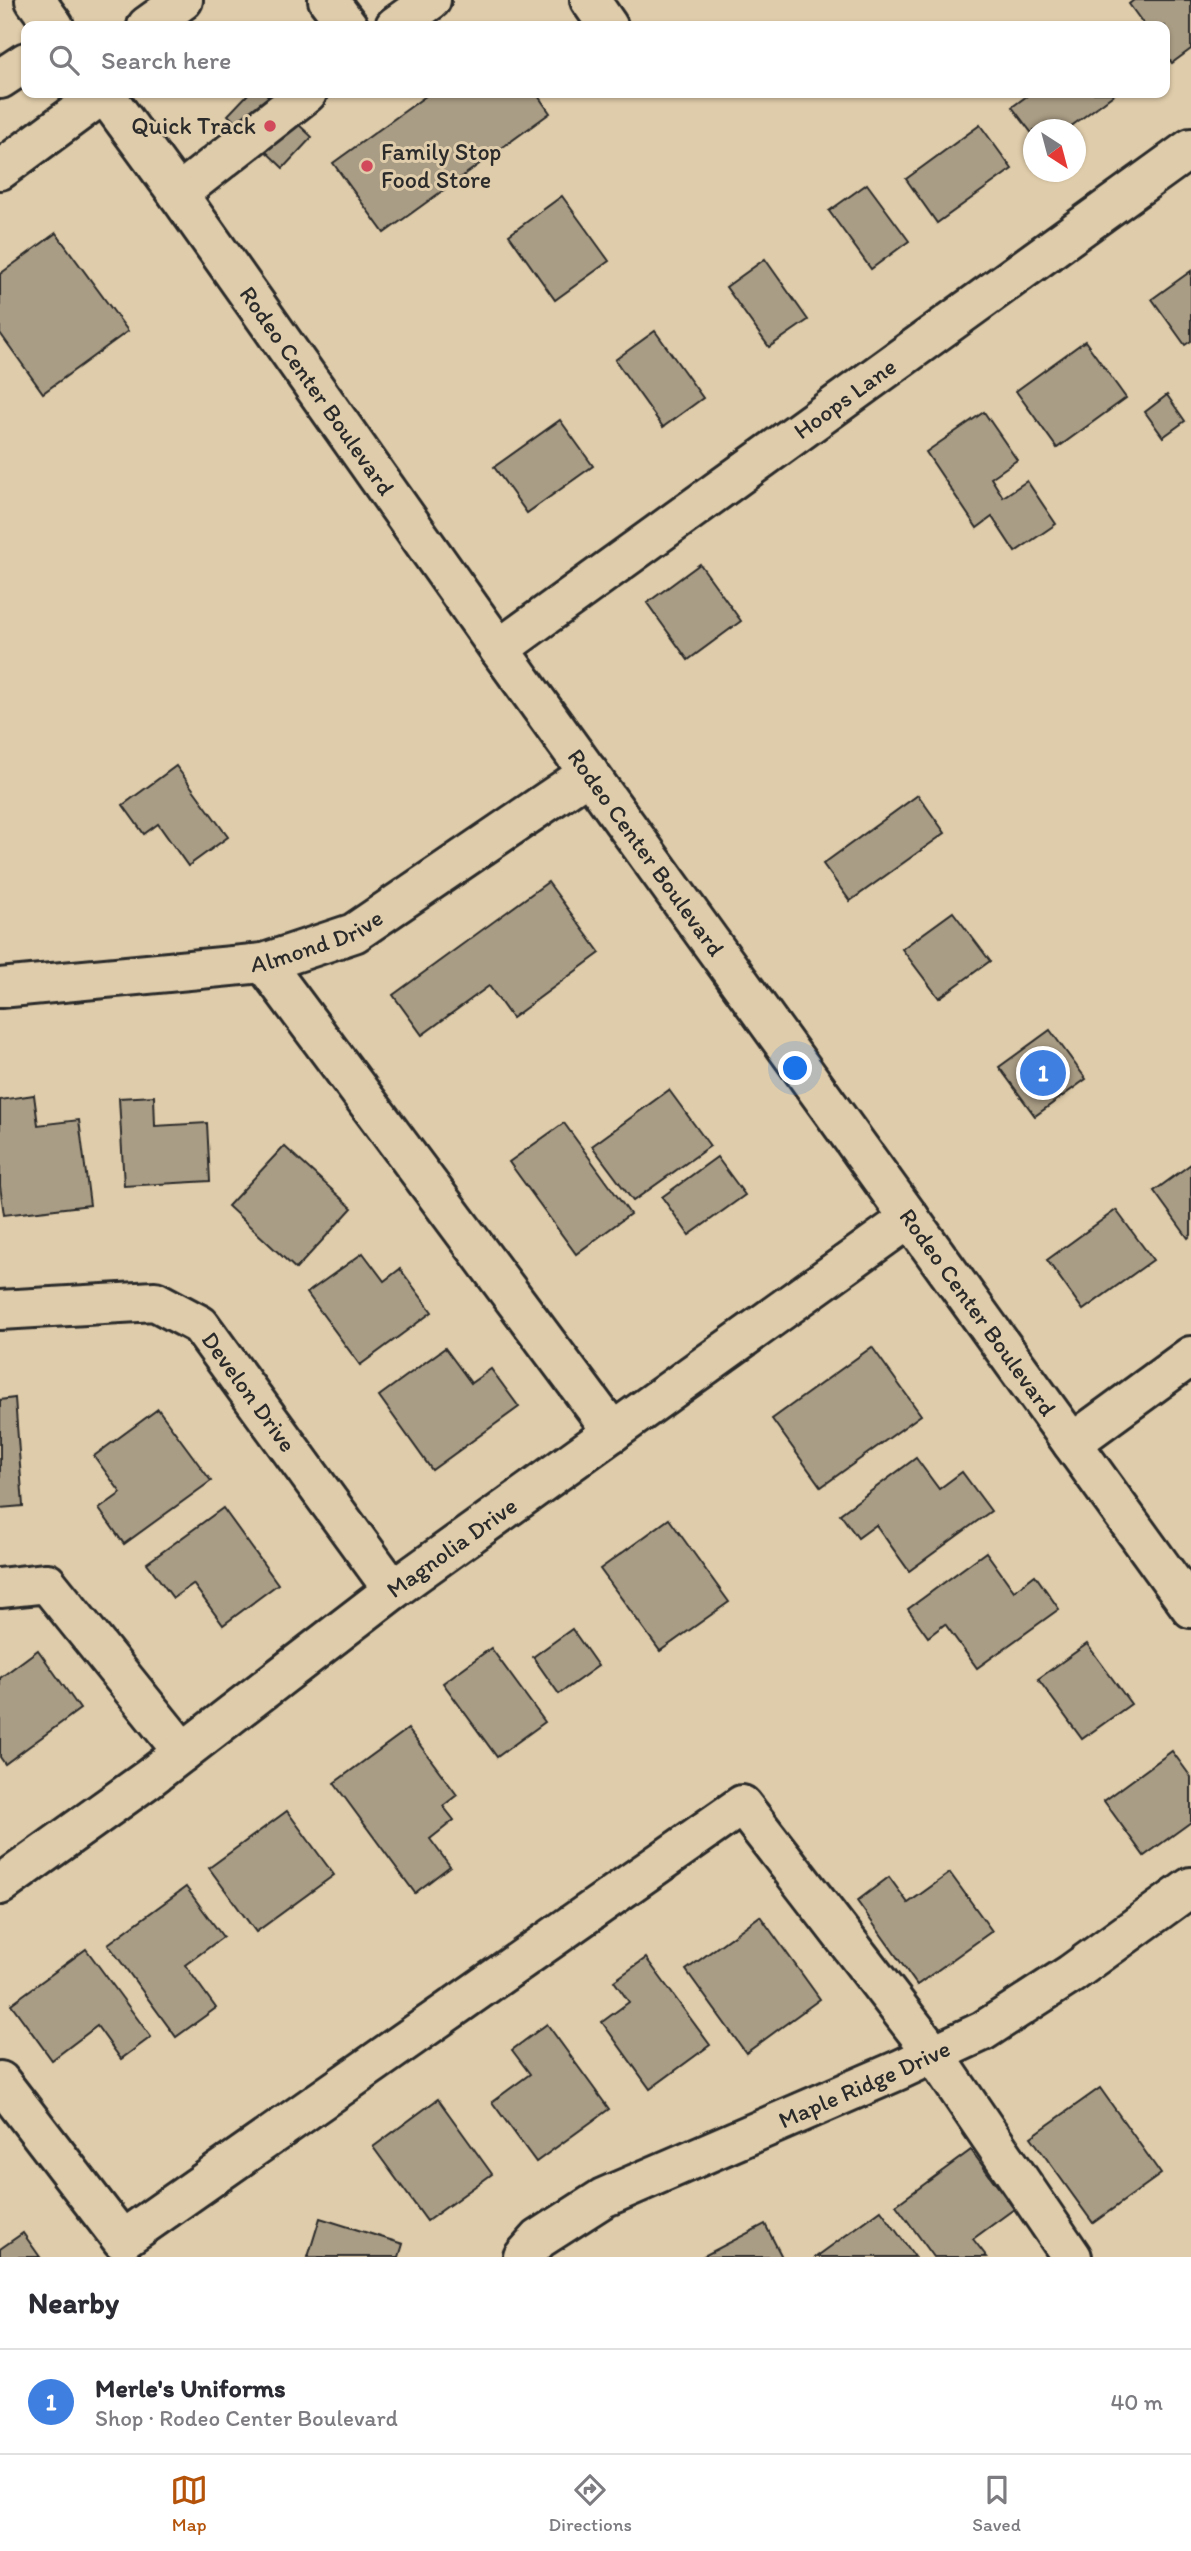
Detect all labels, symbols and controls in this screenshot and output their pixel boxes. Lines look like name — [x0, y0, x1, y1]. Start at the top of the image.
search box — [21, 21, 1170, 98]
icon: search — [45, 41, 83, 79]
text: Search here — [101, 44, 231, 76]
place label: Quick Track — [131, 111, 256, 140]
marker: Quick Track — [262, 118, 278, 134]
north arrow — [1023, 119, 1086, 182]
place label: Family Stop Food Store — [381, 137, 501, 194]
marker: Family Stop Food Store — [359, 158, 375, 174]
street label: Rodeo Center Boulevard — [234, 280, 401, 501]
street label: Hoops Lane — [788, 351, 902, 445]
street label: Rodeo Center Boulevard — [562, 743, 731, 962]
street label: Almond Drive — [250, 903, 388, 978]
pin: 1 — [1020, 1047, 1066, 1099]
your location — [778, 1051, 812, 1085]
street label: Rodeo Center Boulevard — [893, 1203, 1063, 1422]
street label: Develon Drive — [196, 1326, 303, 1458]
street label: Magnolia Drive — [381, 1491, 522, 1604]
street label: Maple Ridge Drive — [774, 2033, 955, 2134]
text: Nearby — [28, 2284, 119, 2321]
text: Merle's Uniforms — [95, 2372, 286, 2404]
text: 1 — [46, 2388, 56, 2416]
text: 40 m — [1110, 2388, 1163, 2416]
text: Shop · Rodeo Center Boulevard — [95, 2404, 398, 2432]
tab: Map — [170, 2471, 208, 2536]
tab: Directions — [548, 2471, 632, 2536]
tab: Saved — [972, 2471, 1021, 2536]

